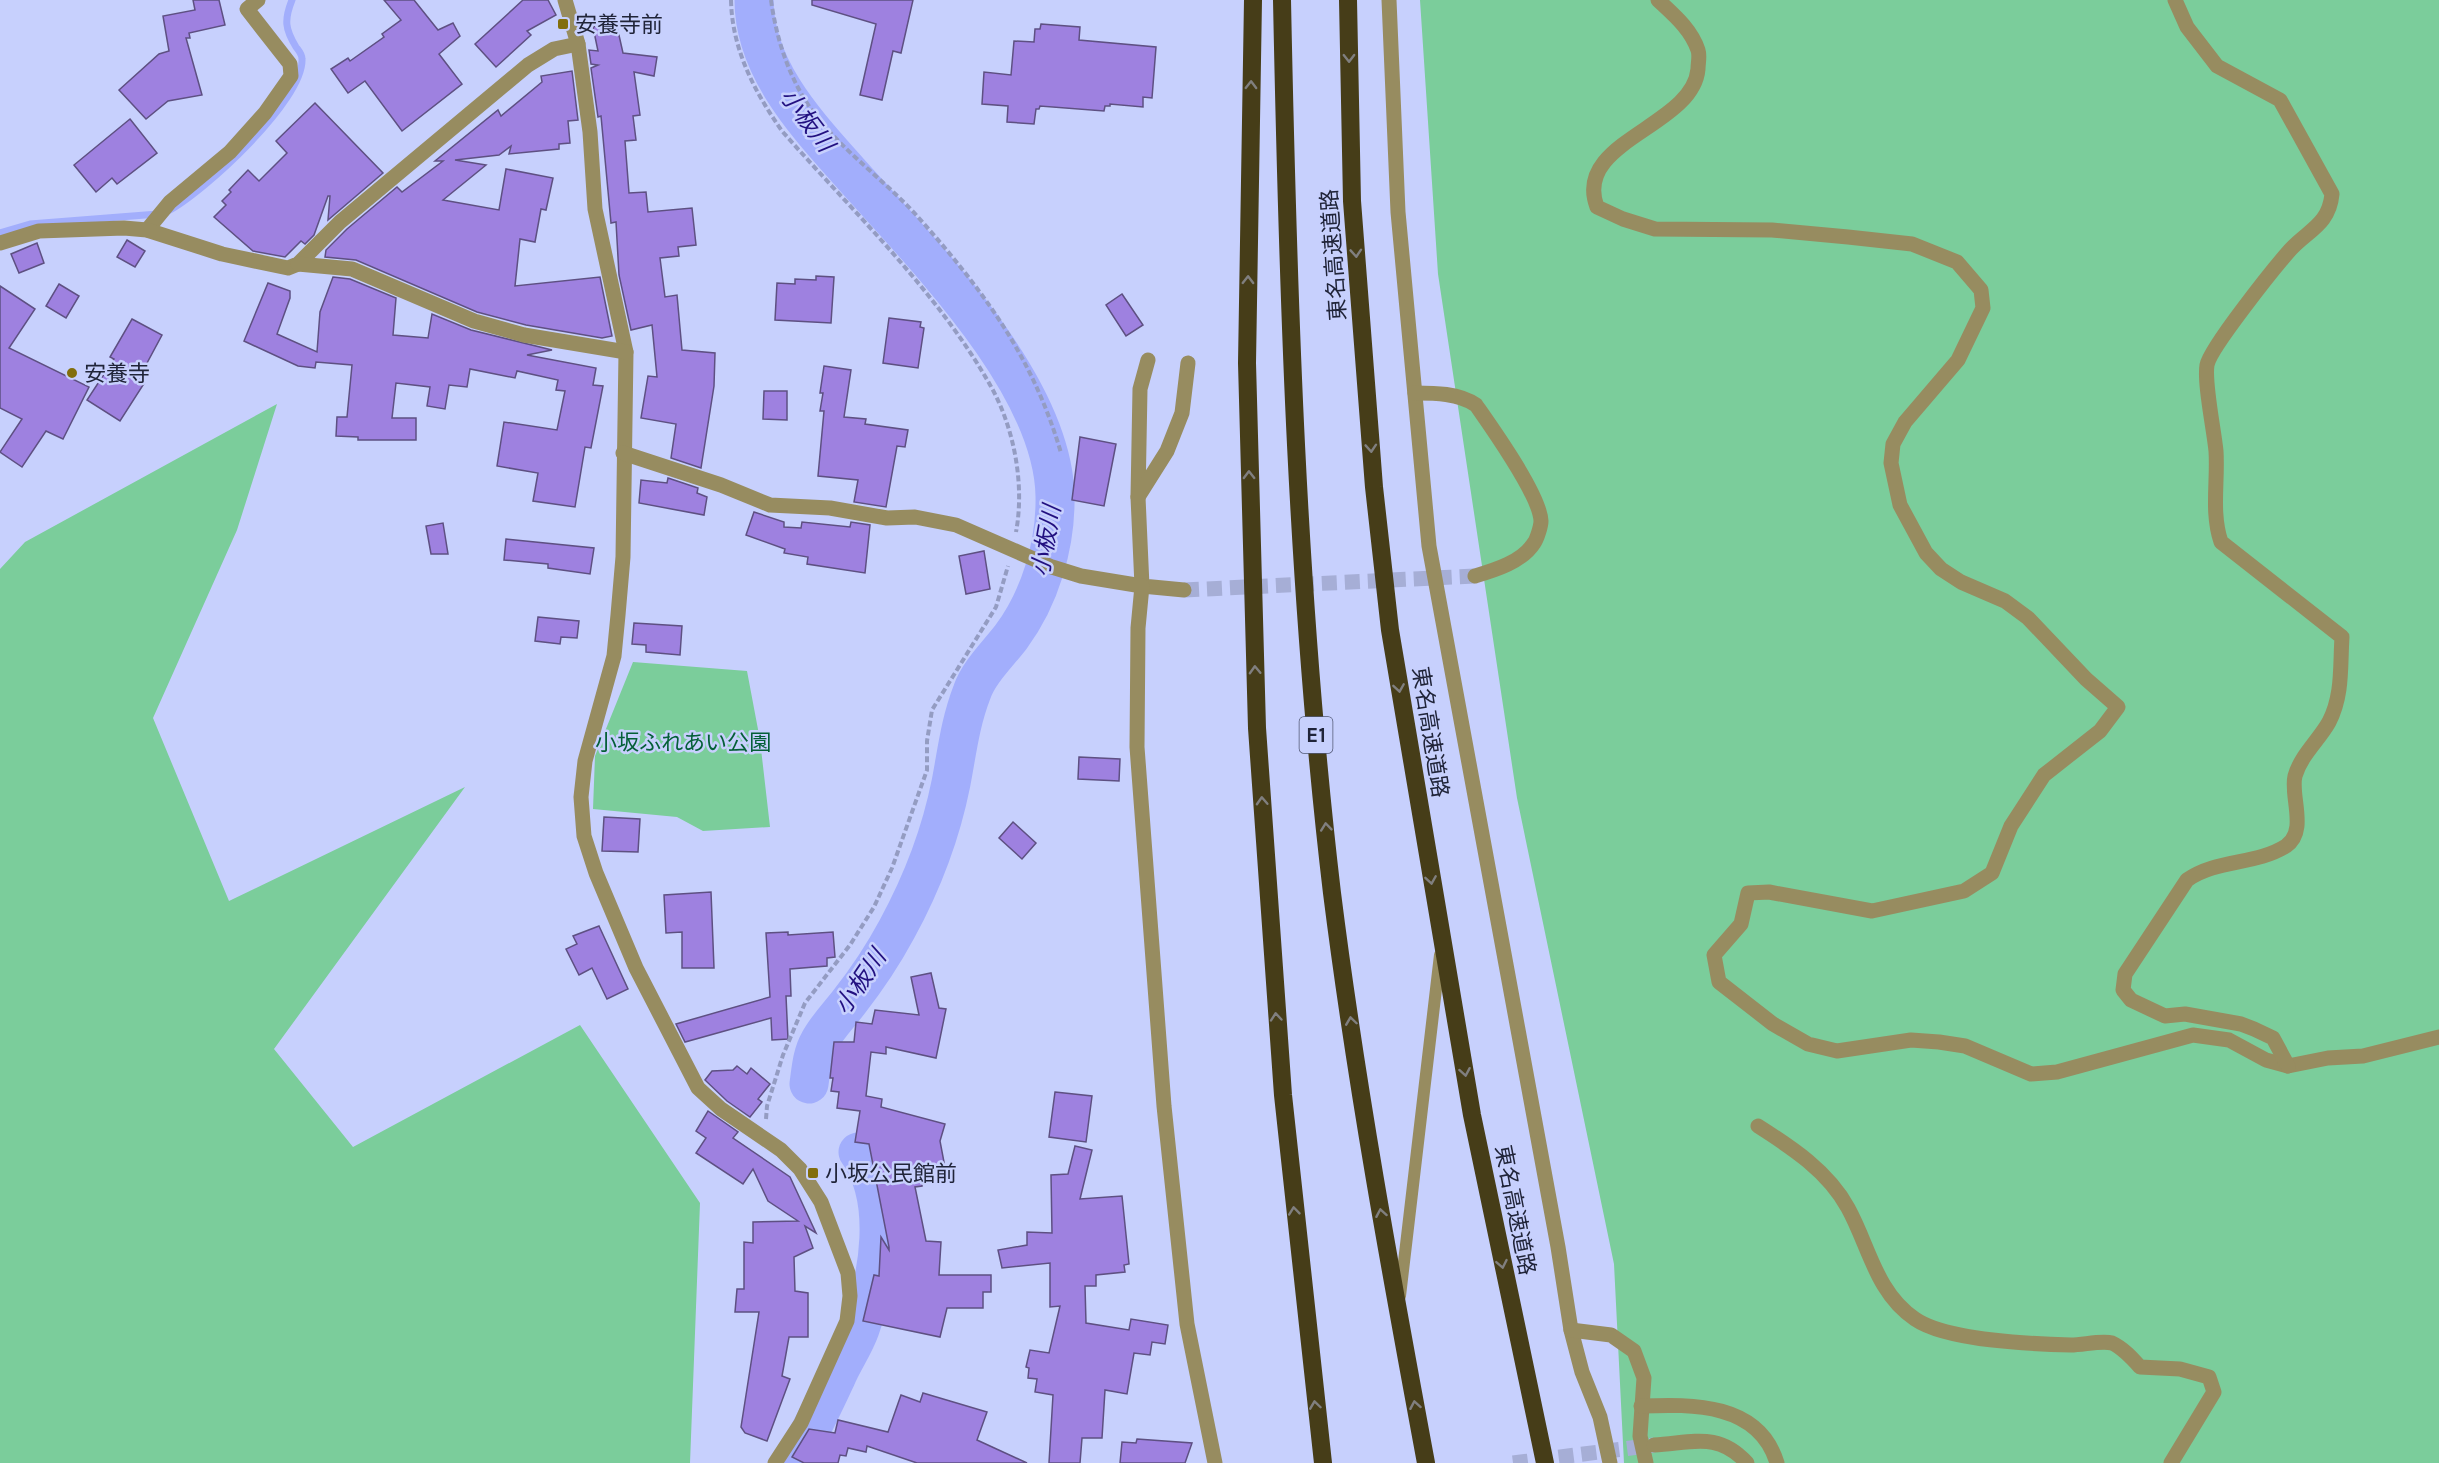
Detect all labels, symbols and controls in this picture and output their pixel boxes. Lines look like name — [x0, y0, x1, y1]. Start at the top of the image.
place label: 安養寺前 — [575, 12, 663, 38]
marker: 安養寺前 — [556, 17, 570, 31]
one-way arrow — [1343, 54, 1355, 63]
one-way arrow — [1245, 81, 1258, 90]
water label: 小板川 — [774, 83, 842, 160]
street label: 東名高速道路 — [1316, 188, 1352, 322]
one-way arrow — [1349, 249, 1362, 258]
one-way arrow — [1242, 275, 1254, 284]
place label: 安養寺 — [84, 361, 150, 387]
marker: 安養寺 — [65, 366, 79, 380]
one-way arrow — [1364, 443, 1377, 452]
one-way arrow — [1242, 470, 1255, 479]
water label: 小板川 — [1026, 500, 1067, 579]
one-way arrow — [1249, 665, 1262, 674]
street label: 東名高速道路 — [1407, 665, 1453, 799]
one-way arrow — [1393, 683, 1405, 693]
road number: E1 — [1300, 717, 1332, 753]
park label: 小坂ふれあい公園 — [595, 730, 771, 756]
one-way arrow — [1255, 797, 1268, 806]
one-way arrow — [1320, 823, 1333, 832]
one-way arrow — [1425, 876, 1437, 885]
water label: 小板川 — [828, 942, 893, 1020]
one-way arrow — [1270, 1012, 1283, 1022]
one-way arrow — [1345, 1016, 1357, 1025]
one-way arrow — [1458, 1067, 1471, 1077]
street label: 東名高速道路 — [1490, 1143, 1540, 1277]
place label: 小坂公民館前 — [825, 1161, 957, 1187]
marker: 小坂公民館前 — [806, 1166, 820, 1180]
one-way arrow — [1288, 1207, 1301, 1216]
one-way arrow — [1375, 1209, 1388, 1219]
one-way arrow — [1495, 1259, 1508, 1269]
one-way arrow — [1310, 1400, 1322, 1410]
one-way arrow — [1409, 1401, 1422, 1411]

